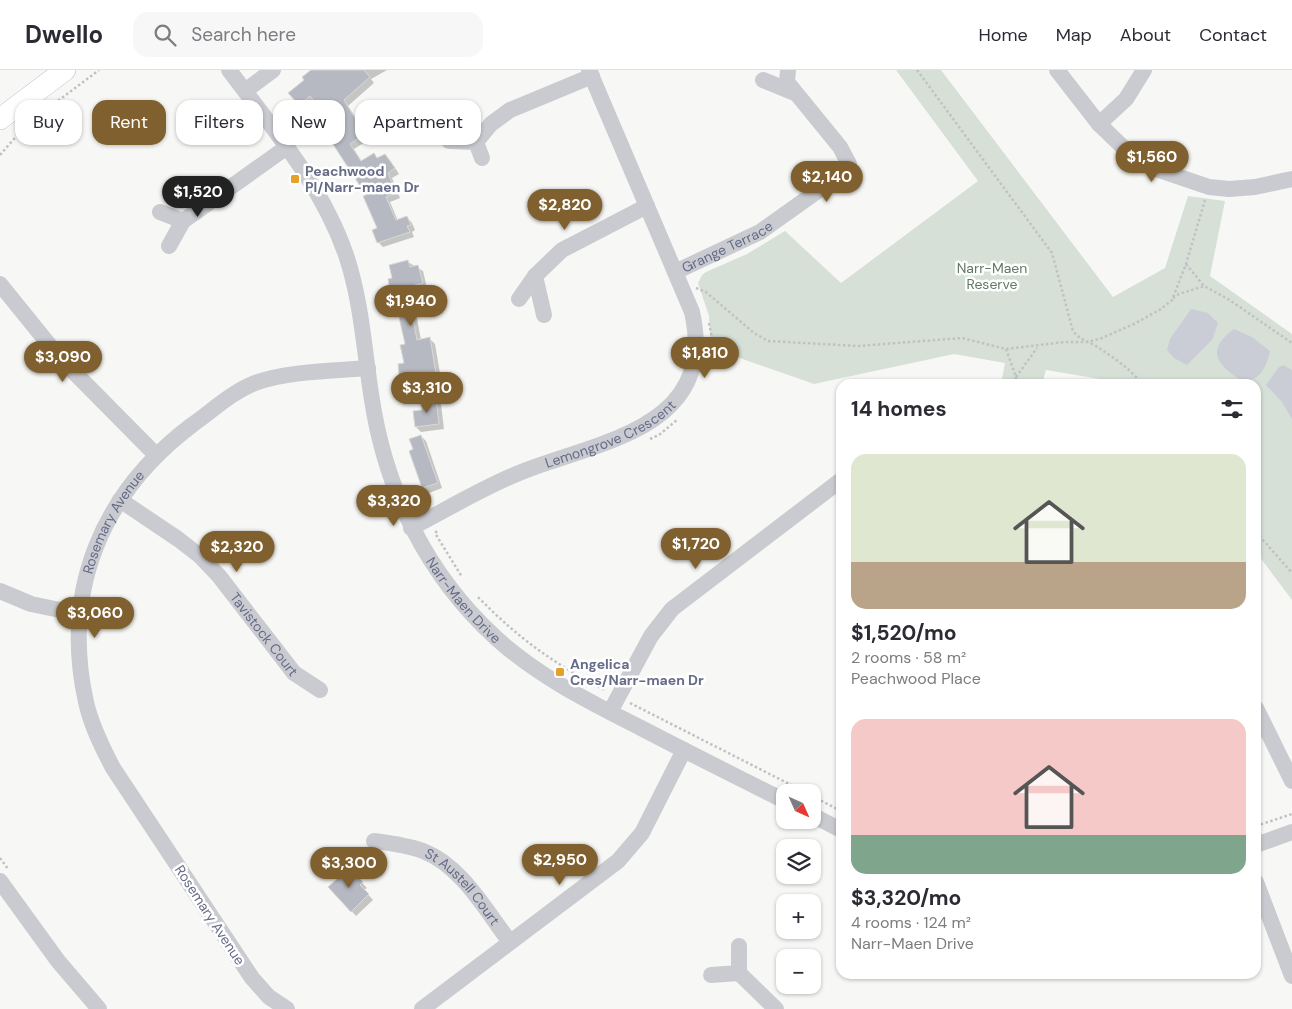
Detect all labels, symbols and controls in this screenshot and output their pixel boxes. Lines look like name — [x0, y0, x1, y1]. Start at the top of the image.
search box — [133, 12, 483, 57]
text: Dwello — [25, 19, 103, 50]
icon: search — [151, 21, 179, 49]
text: Search here — [191, 22, 296, 47]
text: Home — [978, 23, 1028, 47]
text: Map — [1056, 23, 1092, 47]
text: About — [1120, 23, 1171, 47]
text: Contact — [1199, 23, 1267, 47]
chip: Buy — [15, 100, 82, 145]
chip: Rent — [92, 100, 166, 145]
chip: Filters — [176, 100, 263, 145]
chip: New — [273, 100, 345, 145]
chip: Apartment — [355, 100, 481, 145]
pin: $1,560 — [1111, 140, 1193, 183]
text: $1,560 — [1127, 146, 1177, 167]
pin: $2,140 — [786, 160, 868, 203]
place label: Peachwood Pl/Narr-maen Dr — [305, 162, 420, 196]
text: $2,140 — [802, 166, 852, 187]
marker: Peachwood Pl/Narr-maen Dr — [289, 173, 301, 185]
pin: $1,520 — [157, 176, 239, 218]
text: $1,520 — [173, 181, 223, 202]
pin: $2,820 — [524, 189, 606, 231]
text: $2,820 — [538, 194, 592, 215]
street label: Grange Terrace — [679, 217, 776, 277]
park label: Narr-Maen Reserve — [957, 259, 1027, 293]
pin: $1,940 — [370, 284, 452, 327]
text: $1,940 — [385, 290, 437, 311]
pin: $1,810 — [664, 336, 746, 379]
pin: $3,090 — [22, 340, 104, 383]
text: $1,810 — [682, 342, 728, 363]
text: $3,090 — [35, 346, 91, 367]
pin: $3,310 — [386, 372, 468, 414]
text: $3,310 — [402, 377, 452, 398]
text: 14 homes — [851, 395, 947, 423]
icon: filters — [1218, 395, 1246, 423]
street label: Lemongrove Crescent — [543, 396, 680, 472]
street label: Rosemary Avenue — [78, 467, 148, 576]
pin: $3,320 — [353, 484, 435, 527]
icon: home — [1004, 487, 1094, 577]
text: $3,320 — [367, 490, 421, 511]
pin: $1,720 — [655, 528, 737, 570]
pin: $2,320 — [196, 530, 278, 573]
text: $1,720 — [672, 533, 720, 554]
text: $2,320 — [211, 536, 263, 557]
street label: Narr-Maen Drive — [422, 554, 505, 647]
street label: Tavistock Court — [226, 589, 302, 680]
pin: $3,060 — [54, 596, 136, 639]
text: $3,060 — [67, 602, 123, 623]
text: $1,520/mo — [851, 619, 957, 647]
text: 2 rooms · 58 m² — [851, 647, 966, 668]
place label: Angelica Cres/Narr-maen Dr — [570, 655, 704, 689]
marker: Angelica Cres/Narr-maen Dr — [554, 666, 566, 678]
text: Peachwood Place — [851, 668, 981, 689]
icon: home — [1004, 752, 1094, 842]
north arrow — [776, 784, 821, 829]
map controls — [776, 784, 821, 994]
button: layers — [776, 839, 821, 884]
street label: St Austell Court — [422, 844, 504, 929]
pin: $2,950 — [519, 844, 601, 886]
pin: $3,300 — [308, 846, 390, 889]
text: $2,950 — [533, 849, 587, 870]
text: $3,300 — [321, 852, 377, 873]
street label: Rosemary Avenue — [171, 862, 249, 968]
text: $3,320/mo — [851, 884, 961, 912]
button: + — [776, 894, 821, 939]
text: 4 rooms · 124 m² — [851, 912, 971, 933]
text: Narr-Maen Drive — [851, 933, 974, 954]
button: − — [776, 949, 821, 994]

